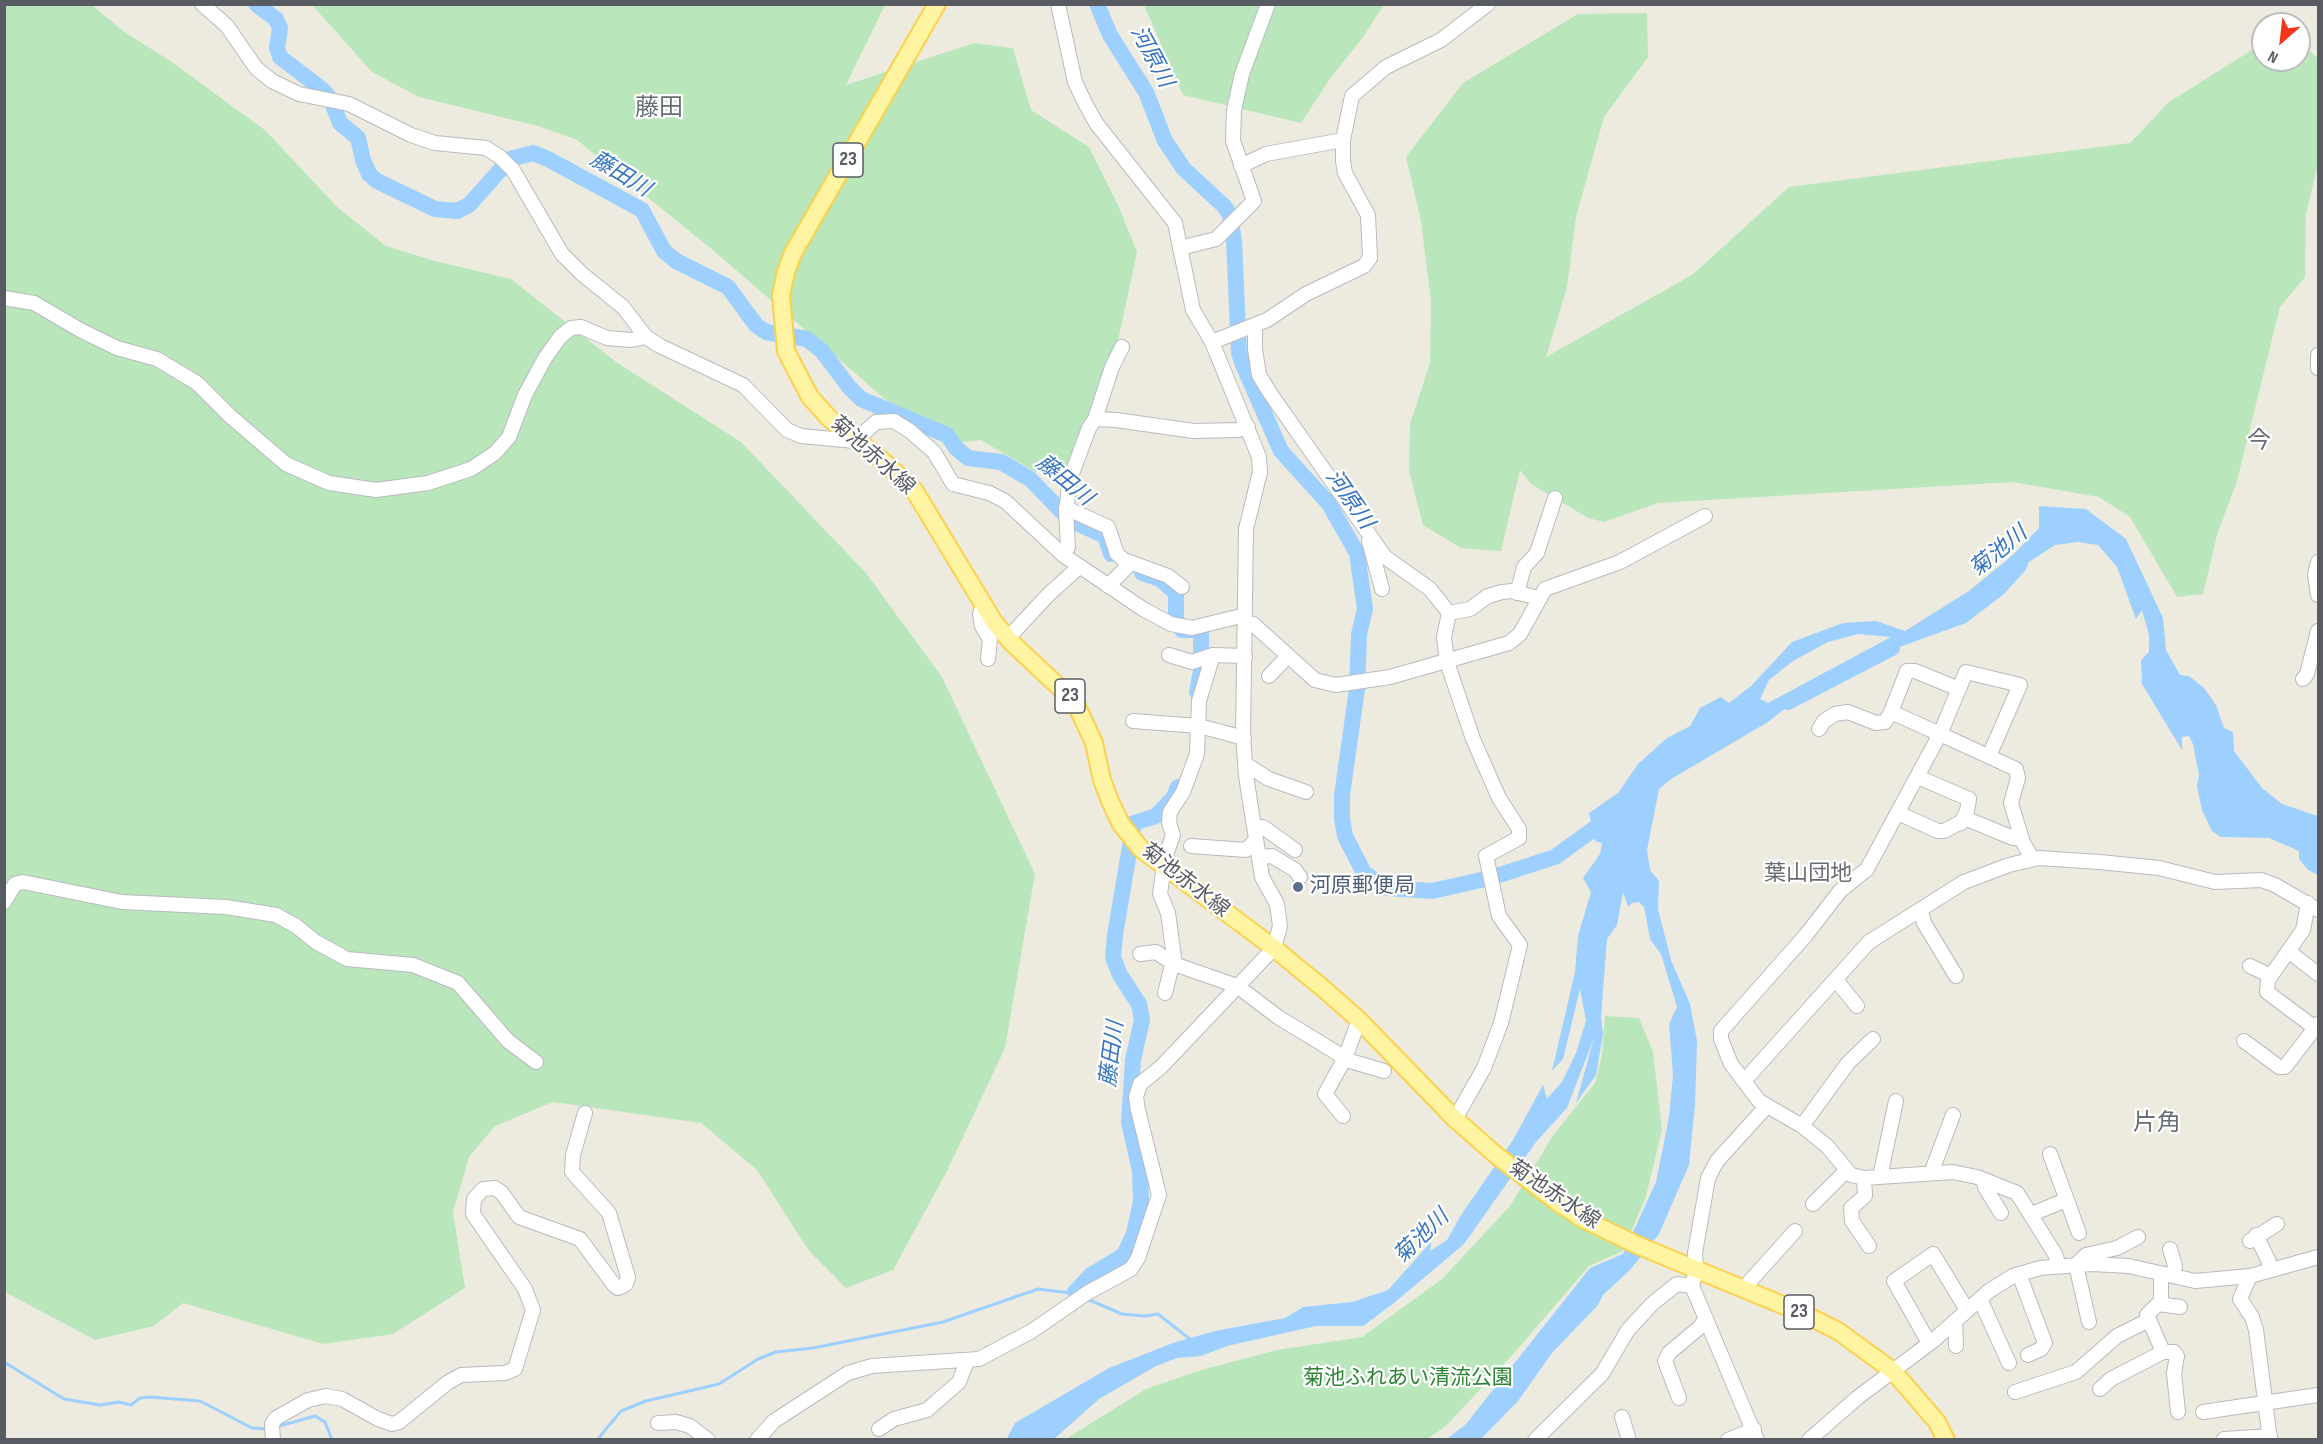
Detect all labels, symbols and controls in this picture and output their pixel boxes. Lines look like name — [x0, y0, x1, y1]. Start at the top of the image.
north arrow — [2251, 12, 2311, 72]
water label: 河原川 — [1124, 22, 1178, 92]
text: N — [2265, 46, 2281, 67]
district label: 藤田 — [635, 95, 683, 123]
road number: 23 — [833, 143, 863, 177]
water label: 藤田川 — [585, 147, 655, 203]
street label: 菊池赤水線 — [825, 412, 919, 500]
district label: 今 — [2247, 428, 2271, 456]
water label: 藤田川 — [1030, 450, 1098, 512]
water label: 河原川 — [1319, 465, 1379, 535]
water label: 菊池川 — [1965, 521, 2033, 583]
road number: 23 — [1055, 679, 1085, 713]
street label: 菊池赤水線 — [1136, 839, 1234, 923]
district label: 葉山団地 — [1764, 861, 1852, 887]
place label: 河原郵便局 — [1310, 874, 1415, 900]
marker: 河原郵便局 — [1291, 880, 1305, 894]
water label: 藤田川 — [1096, 1020, 1130, 1088]
district label: 片角 — [2133, 1110, 2181, 1138]
street label: 菊池赤水線 — [1503, 1155, 1605, 1235]
water label: 菊池川 — [1389, 1205, 1455, 1269]
road number: 23 — [1784, 1295, 1814, 1329]
park label: 菊池ふれあい清流公園 — [1303, 1366, 1513, 1392]

